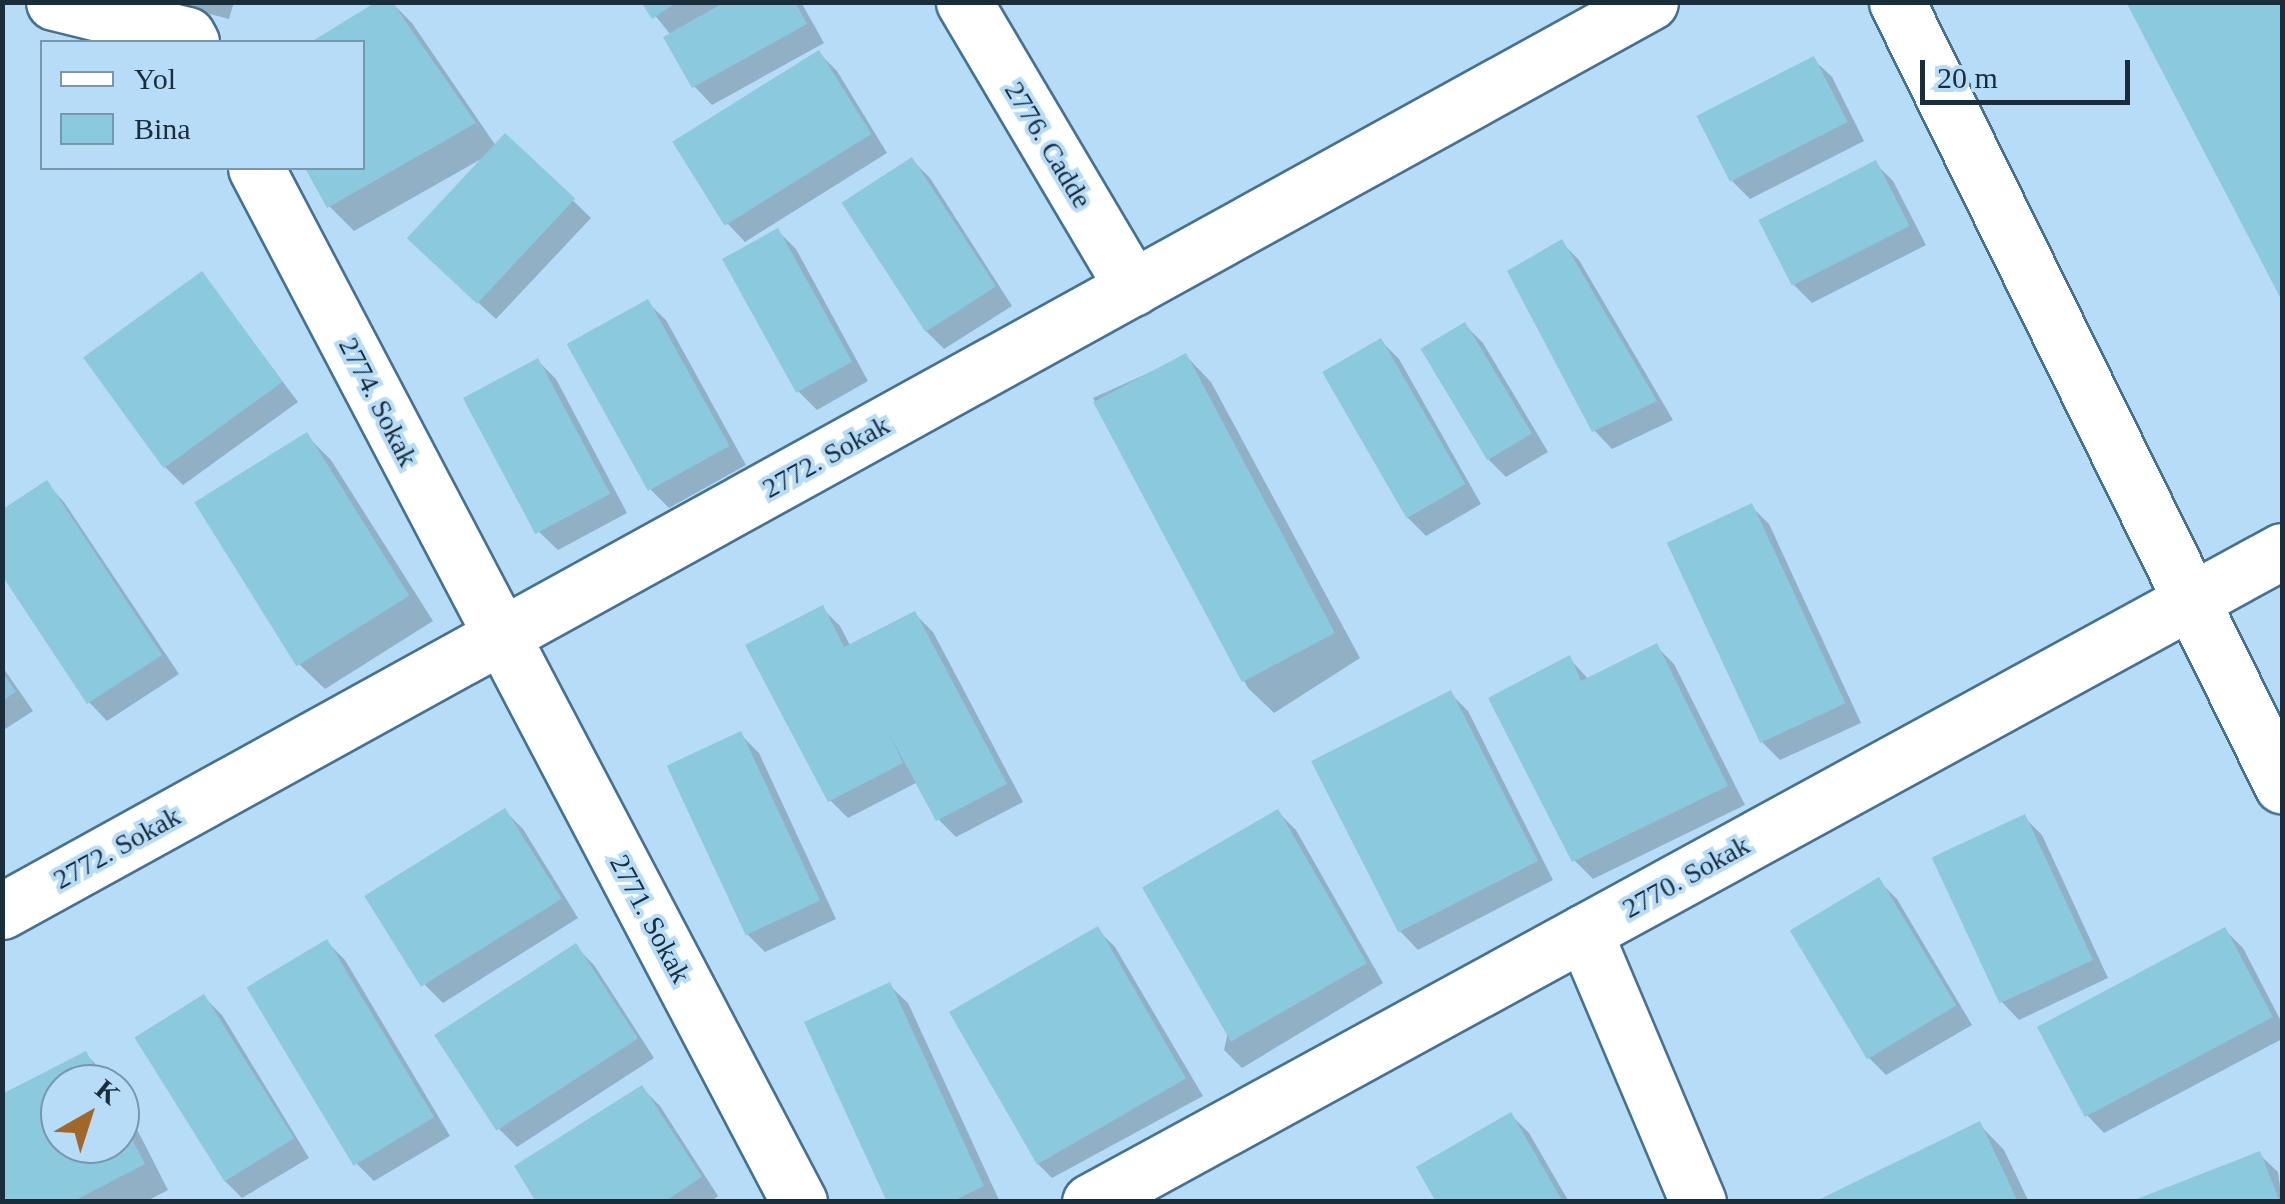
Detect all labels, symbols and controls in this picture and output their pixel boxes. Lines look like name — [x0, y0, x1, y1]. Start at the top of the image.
legend — [40, 40, 365, 170]
scale bar — [1925, 40, 2135, 102]
text: 20 m — [1937, 61, 1998, 94]
text: Yol — [134, 62, 176, 95]
street label: 2776. Cadde — [997, 76, 1099, 214]
text: Bina — [134, 112, 191, 145]
street label: 2774. Sokak — [331, 332, 425, 472]
street label: 2772. Sokak — [757, 408, 895, 506]
street label: 2772. Sokak — [48, 799, 186, 897]
street label: 2770. Sokak — [1617, 828, 1755, 926]
street label: 2771. Sokak — [602, 849, 698, 989]
north arrow — [40, 1064, 140, 1164]
text: K — [90, 1073, 126, 1111]

